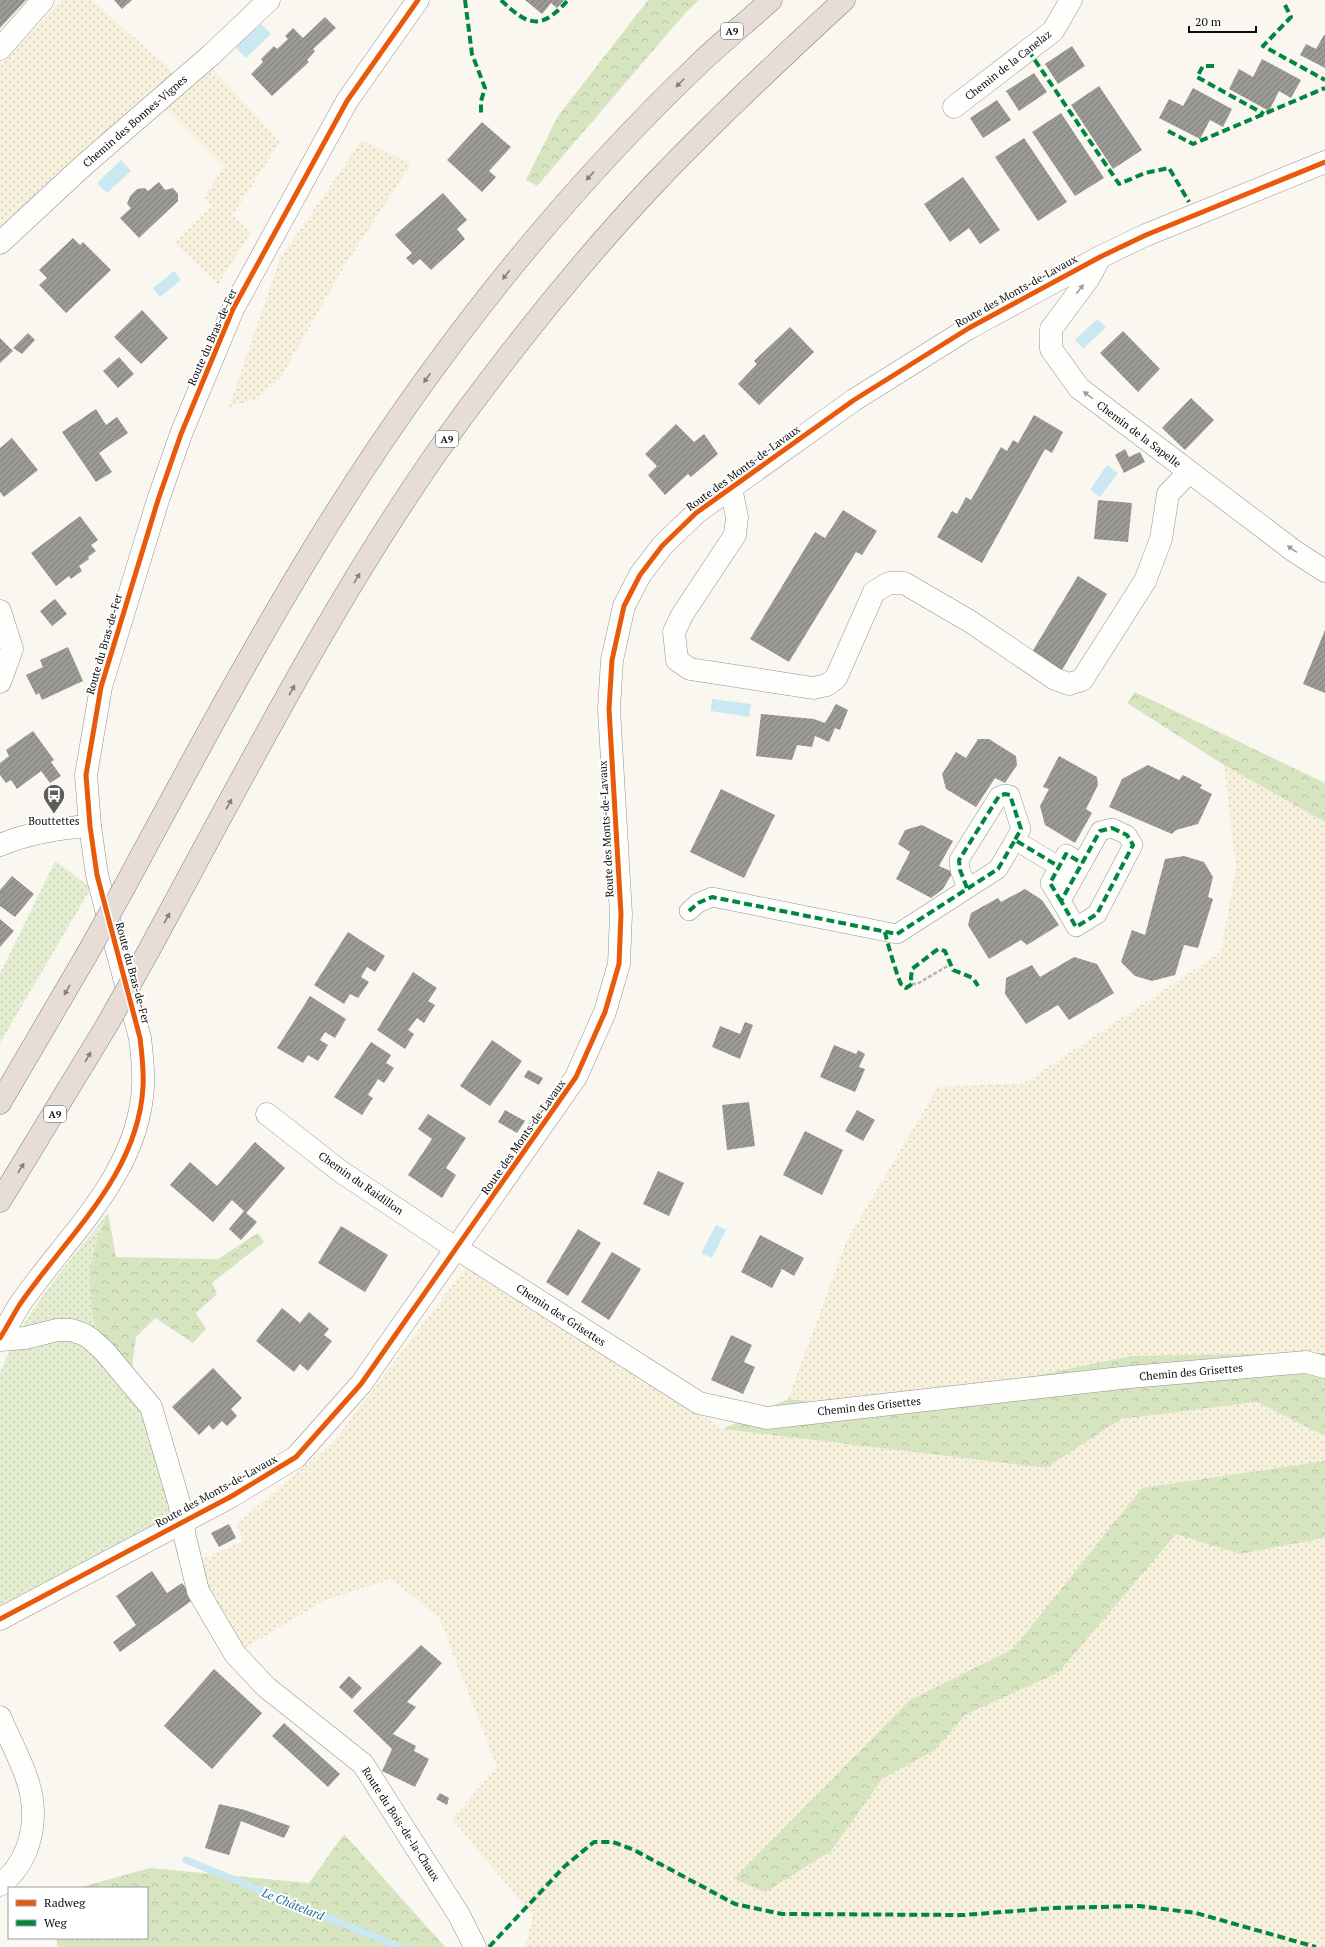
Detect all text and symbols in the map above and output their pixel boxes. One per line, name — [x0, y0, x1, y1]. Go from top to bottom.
scale bar — [1189, 8, 1256, 34]
text: 20 m — [1195, 14, 1222, 29]
road number: A9 — [721, 23, 743, 39]
street label: Chemin de la Canelaz — [962, 27, 1054, 103]
street label: Chemin des Bonnes-Vignes — [80, 72, 190, 170]
one-way arrow — [675, 78, 685, 88]
one-way arrow — [585, 171, 595, 181]
street label: Route des Monts-de-Lavaux — [953, 251, 1080, 330]
one-way arrow — [501, 270, 510, 281]
one-way arrow — [1076, 283, 1085, 294]
street label: Route du Bras-de-Fer — [184, 286, 240, 388]
one-way arrow — [423, 373, 431, 384]
one-way arrow — [1083, 391, 1093, 399]
street label: Chemin de la Sapelle — [1094, 398, 1184, 471]
street label: Route des Monts-de-Lavaux — [683, 422, 803, 514]
road number: A9 — [436, 431, 458, 447]
one-way arrow — [1287, 545, 1298, 554]
one-way arrow — [354, 572, 361, 584]
street label: Route du Bras-de-Fer — [83, 591, 125, 696]
one-way arrow — [289, 684, 295, 696]
street label: Route des Monts-de-Lavaux — [595, 760, 617, 898]
bus stop icon: Bouttettes — [41, 782, 67, 815]
one-way arrow — [226, 798, 232, 810]
place label: Bouttettes — [28, 814, 80, 828]
one-way arrow — [163, 912, 170, 924]
street label: Route du Bras-de-Fer — [113, 921, 153, 1026]
one-way arrow — [63, 984, 70, 996]
one-way arrow — [85, 1051, 92, 1063]
street label: Route des Monts-de-Lavaux — [478, 1077, 568, 1197]
road number: A9 — [44, 1106, 66, 1122]
street label: Chemin du Raidillon — [316, 1148, 407, 1218]
one-way arrow — [17, 1163, 25, 1173]
street label: Chemin des Grisettes — [514, 1281, 609, 1349]
street label: Chemin des Grisettes — [1139, 1360, 1244, 1384]
street label: Chemin des Grisettes — [817, 1394, 922, 1418]
street label: Route des Monts-de-Lavaux — [153, 1451, 280, 1530]
street label: Route du Bois-de-la-Chaux — [359, 1764, 443, 1884]
water label: Le Châtelard — [259, 1884, 327, 1923]
legend — [8, 1887, 148, 1939]
text: Radweg — [44, 1895, 86, 1910]
text: Weg — [44, 1915, 67, 1930]

